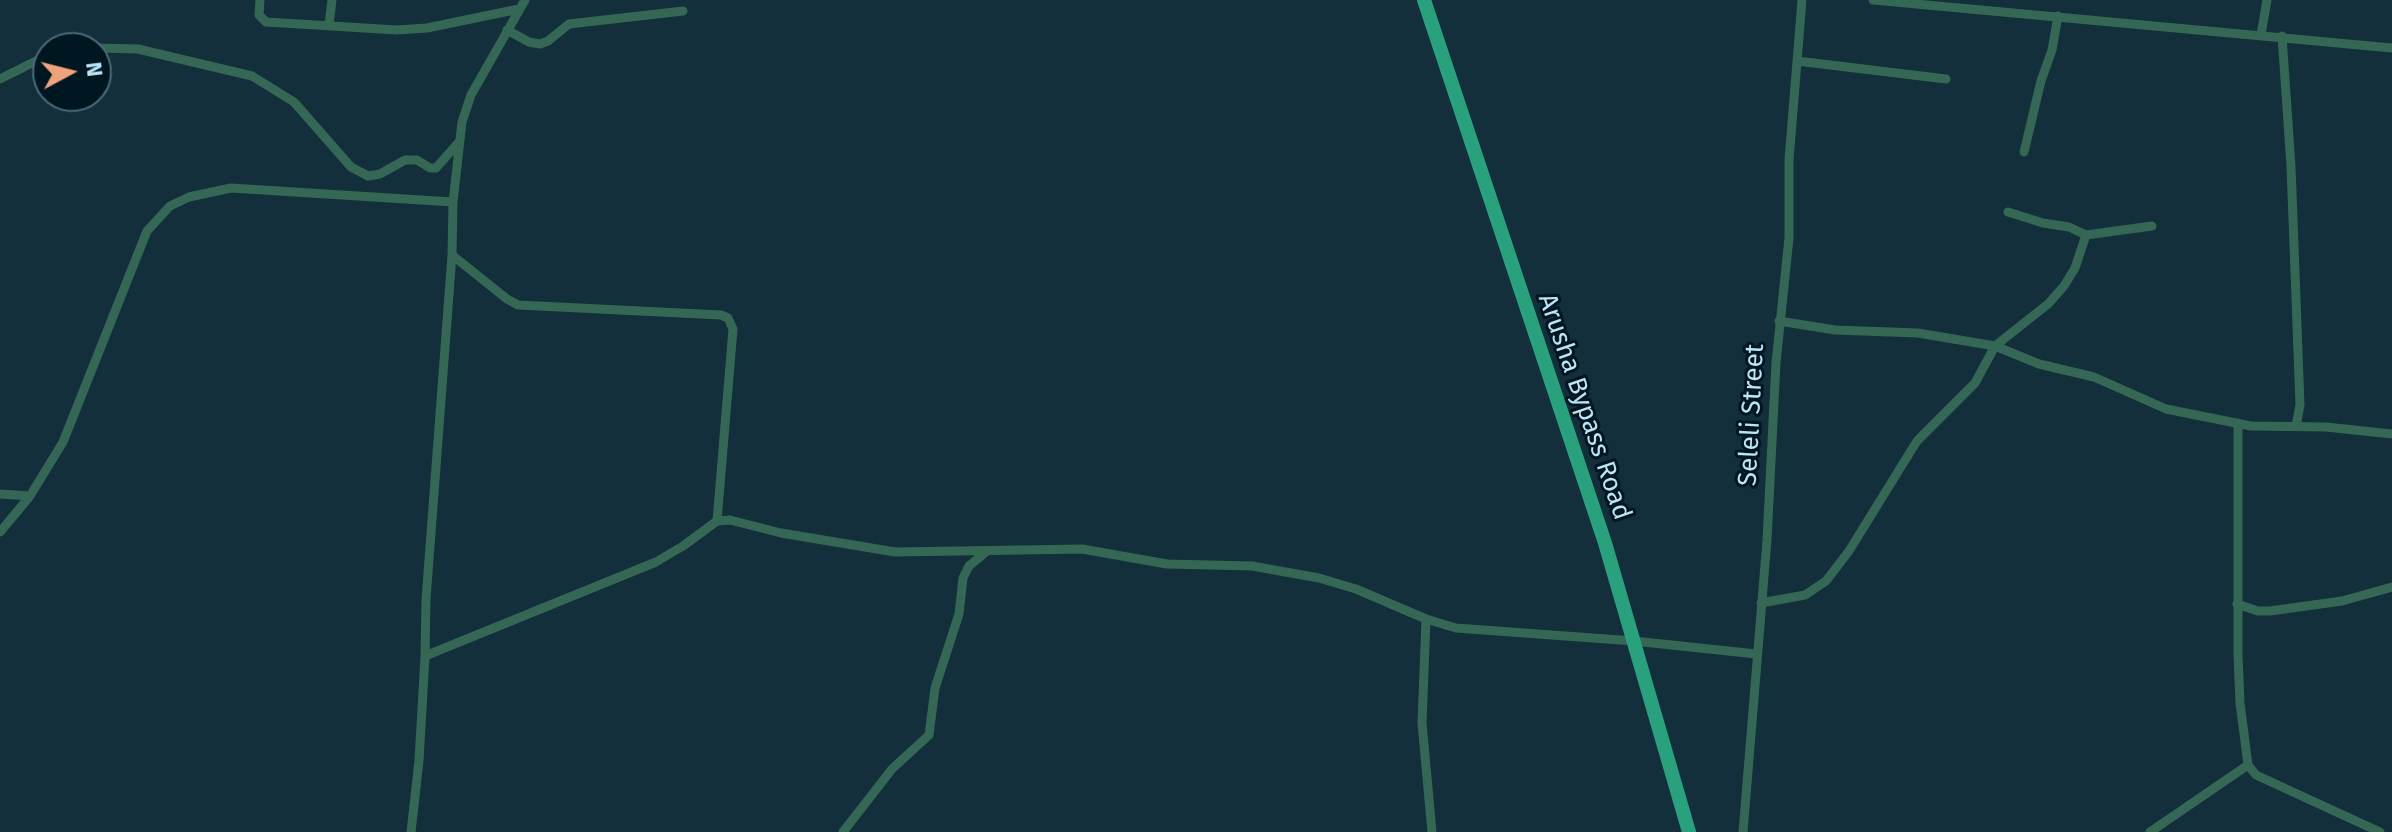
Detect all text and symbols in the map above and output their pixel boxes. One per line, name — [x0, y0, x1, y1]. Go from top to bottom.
north arrow — [32, 32, 112, 112]
text: N — [80, 60, 109, 78]
street label: Arusha Bypass Road — [1531, 290, 1637, 524]
street label: Seleli Street — [1733, 343, 1771, 487]

